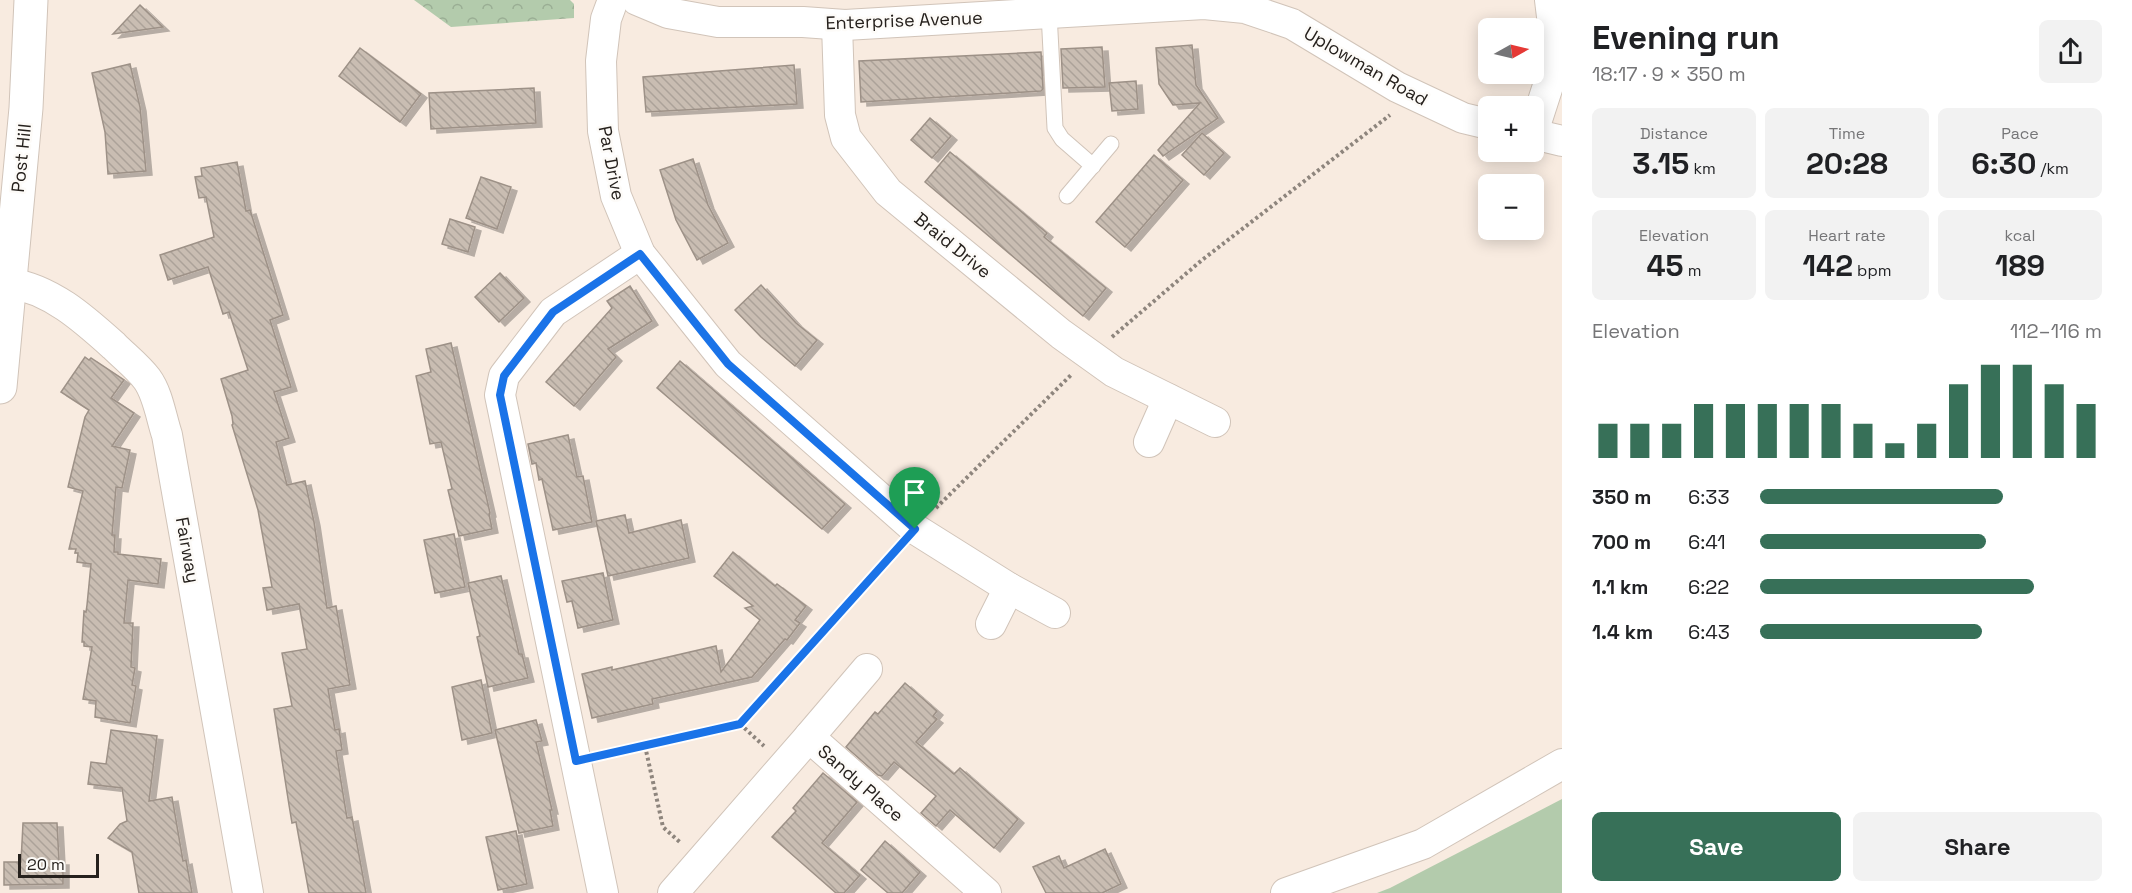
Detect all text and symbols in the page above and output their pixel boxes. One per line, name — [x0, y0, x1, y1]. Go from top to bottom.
street label: Enterprise Avenue — [825, 6, 983, 34]
text: Evening run — [1592, 17, 1780, 59]
north arrow — [1478, 18, 1544, 84]
map controls — [1478, 18, 1544, 240]
button: share — [2039, 20, 2102, 83]
street label: Uplowman Road — [1300, 21, 1432, 111]
text: 18:17 · 9 × 350 m — [1592, 61, 1746, 87]
button: + — [1478, 96, 1544, 162]
street label: Post Hill — [6, 123, 36, 193]
text: Distance — [1640, 123, 1708, 144]
text: Time — [1829, 123, 1865, 144]
text: Pace — [2001, 123, 2039, 144]
street label: Par Drive — [594, 124, 630, 202]
text: 3.15 — [1632, 144, 1689, 183]
text: 20:28 — [1806, 144, 1888, 183]
text: 6:30 — [1971, 144, 2036, 183]
text: km — [1689, 158, 1716, 179]
text: /km — [2036, 158, 2069, 179]
button: − — [1478, 174, 1544, 240]
street label: Braid Drive — [910, 207, 996, 283]
text: Elevation — [1639, 225, 1709, 246]
text: Heart rate — [1808, 225, 1886, 246]
text: kcal — [2005, 225, 2035, 246]
text: 45 — [1647, 246, 1684, 285]
text: 142 — [1803, 246, 1853, 285]
text: 189 — [1995, 246, 2045, 285]
text: m — [1684, 260, 1701, 281]
text: bpm — [1853, 260, 1891, 281]
text: Elevation — [1592, 318, 1680, 344]
text: 112–116 m — [2010, 318, 2102, 344]
pin — [889, 467, 940, 529]
icon: arrive — [898, 476, 931, 509]
text: 350 m — [1592, 484, 1651, 510]
text: 6:33 — [1688, 484, 1729, 510]
street label: Fairway — [171, 515, 205, 585]
text: 700 m — [1592, 529, 1651, 555]
text: 6:41 — [1688, 529, 1726, 555]
text: 1.1 km — [1592, 574, 1648, 600]
text: 6:22 — [1688, 574, 1729, 600]
text: 1.4 km — [1592, 619, 1653, 645]
text: 6:43 — [1688, 619, 1730, 645]
street label: Sandy Place — [813, 739, 909, 827]
button: Save — [1592, 812, 1841, 881]
button: Share — [1853, 812, 2102, 881]
scale bar — [18, 851, 99, 878]
text: 20 m — [27, 854, 65, 875]

